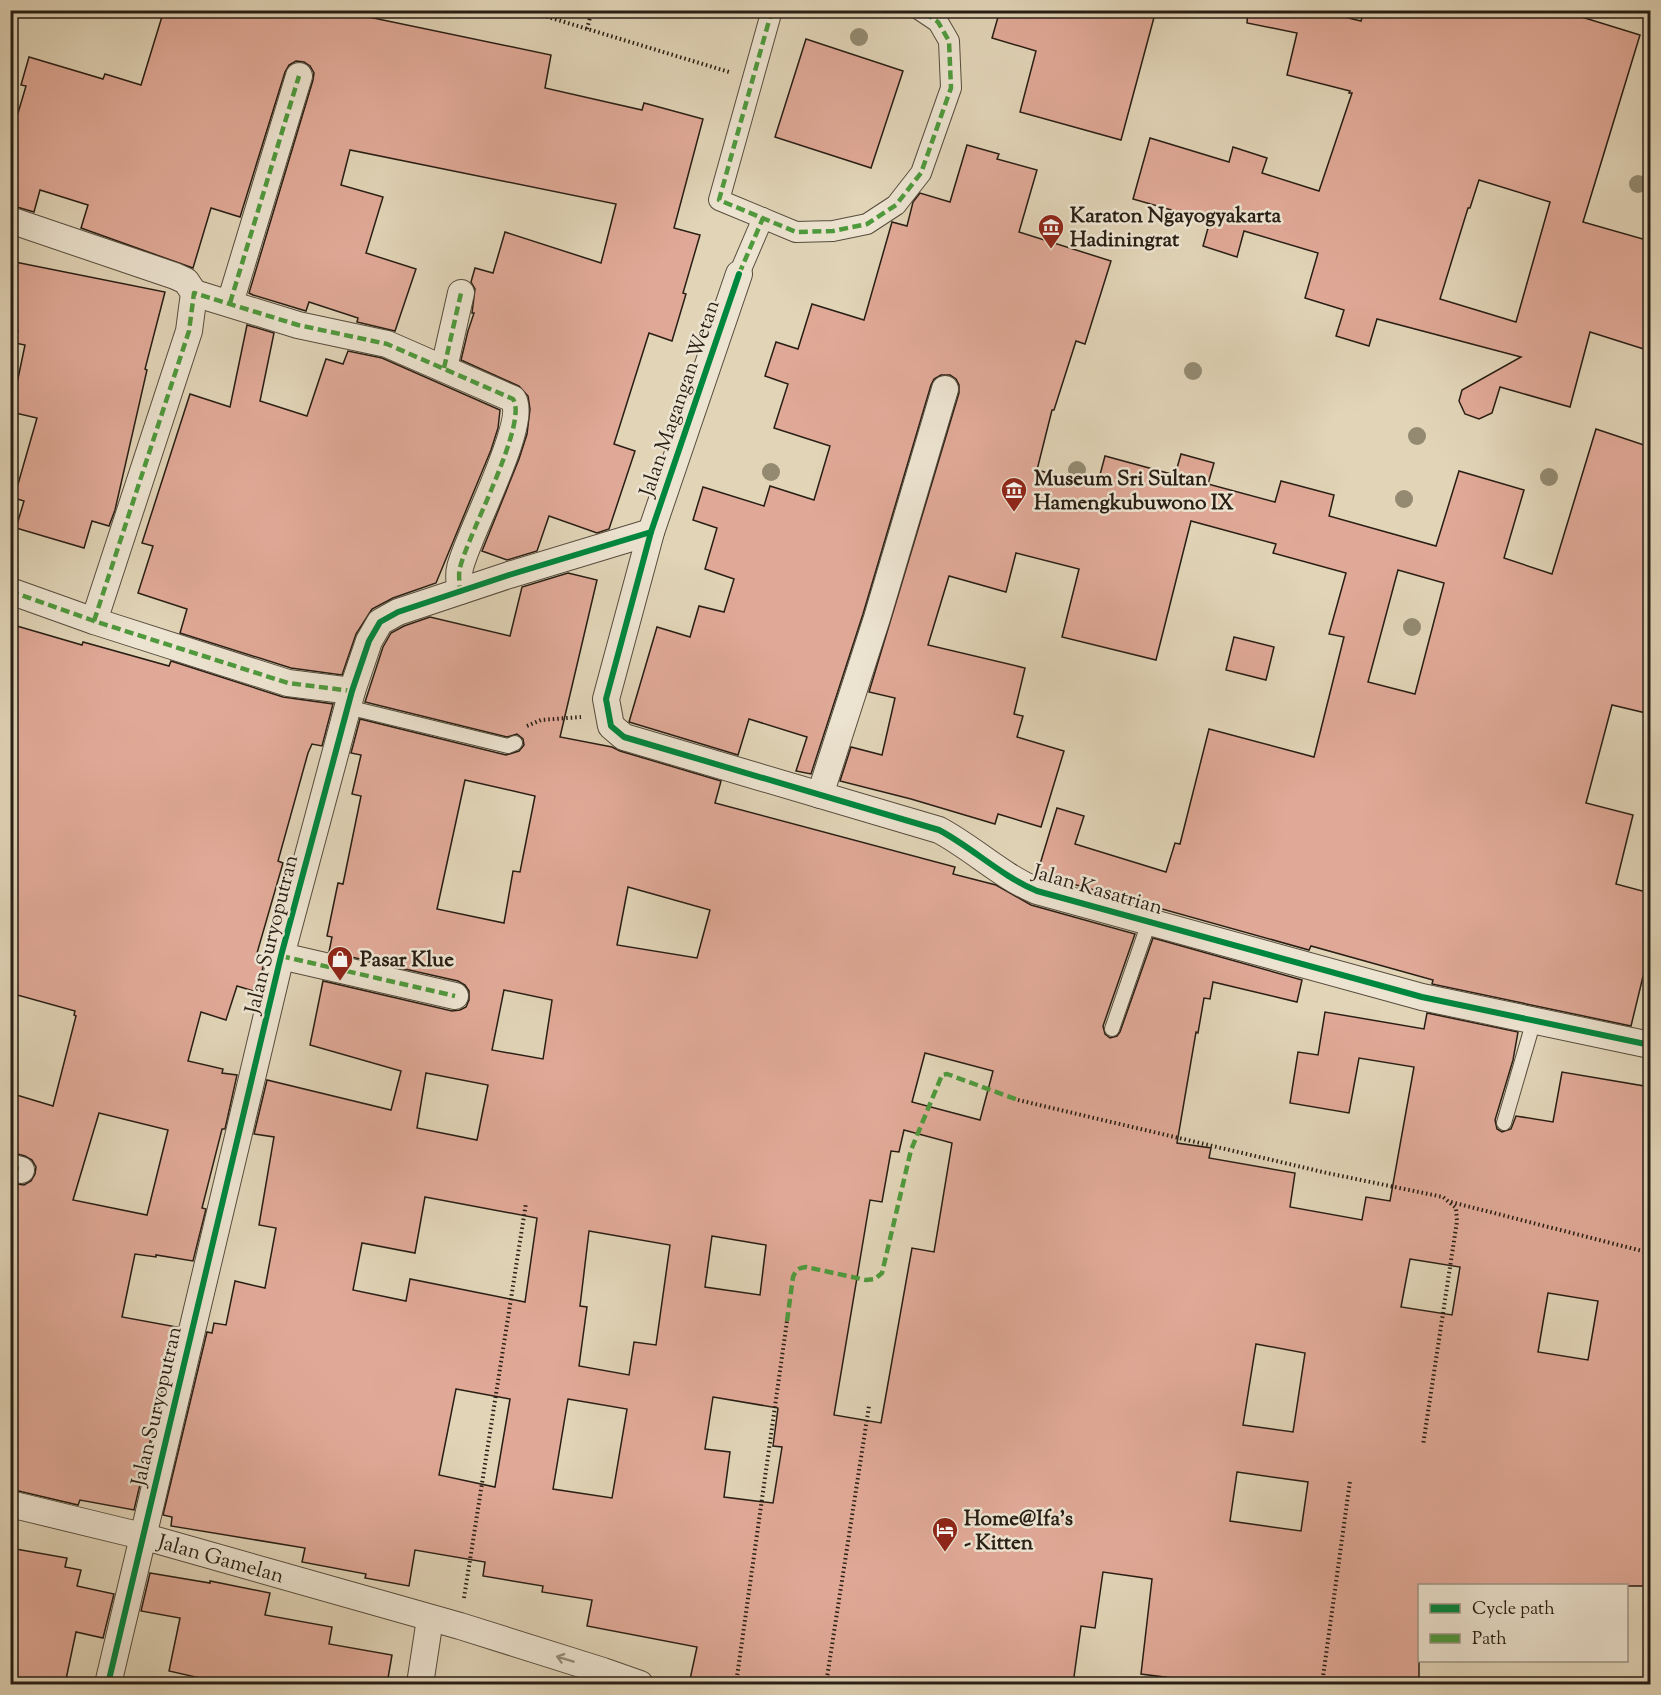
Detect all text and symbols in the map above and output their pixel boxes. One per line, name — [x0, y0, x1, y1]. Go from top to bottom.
place label: Karaton Ngayogyakarta Hadiningrat — [1070, 202, 1281, 256]
museum icon: Karaton Ngayogyakarta Hadiningrat — [1036, 212, 1066, 250]
street label: Jalan Magangan Wetan — [633, 296, 729, 502]
place label: Museum Sri Sultan Hamengkubuwono IX — [1034, 465, 1234, 519]
museum icon: Museum Sri Sultan Hamengkubuwono IX — [999, 475, 1029, 513]
street label: Jalan Suryoputran — [238, 852, 307, 1018]
street label: Jalan Kasatrian — [1028, 858, 1166, 924]
shop icon: Pasar Klue — [325, 944, 355, 982]
place label: Pasar Klue — [360, 946, 454, 976]
street label: Jalan Suryoputran — [125, 1324, 191, 1490]
place label: Home@Ifa’s - Kitten — [964, 1505, 1073, 1559]
hotel icon: Home@Ifa’s - Kitten — [930, 1515, 960, 1553]
street label: Jalan Gamelan — [153, 1528, 287, 1592]
legend — [1418, 1584, 1628, 1662]
text: Cycle path — [1472, 1597, 1555, 1623]
text: Path — [1472, 1627, 1507, 1653]
one-way arrow — [556, 1653, 575, 1664]

